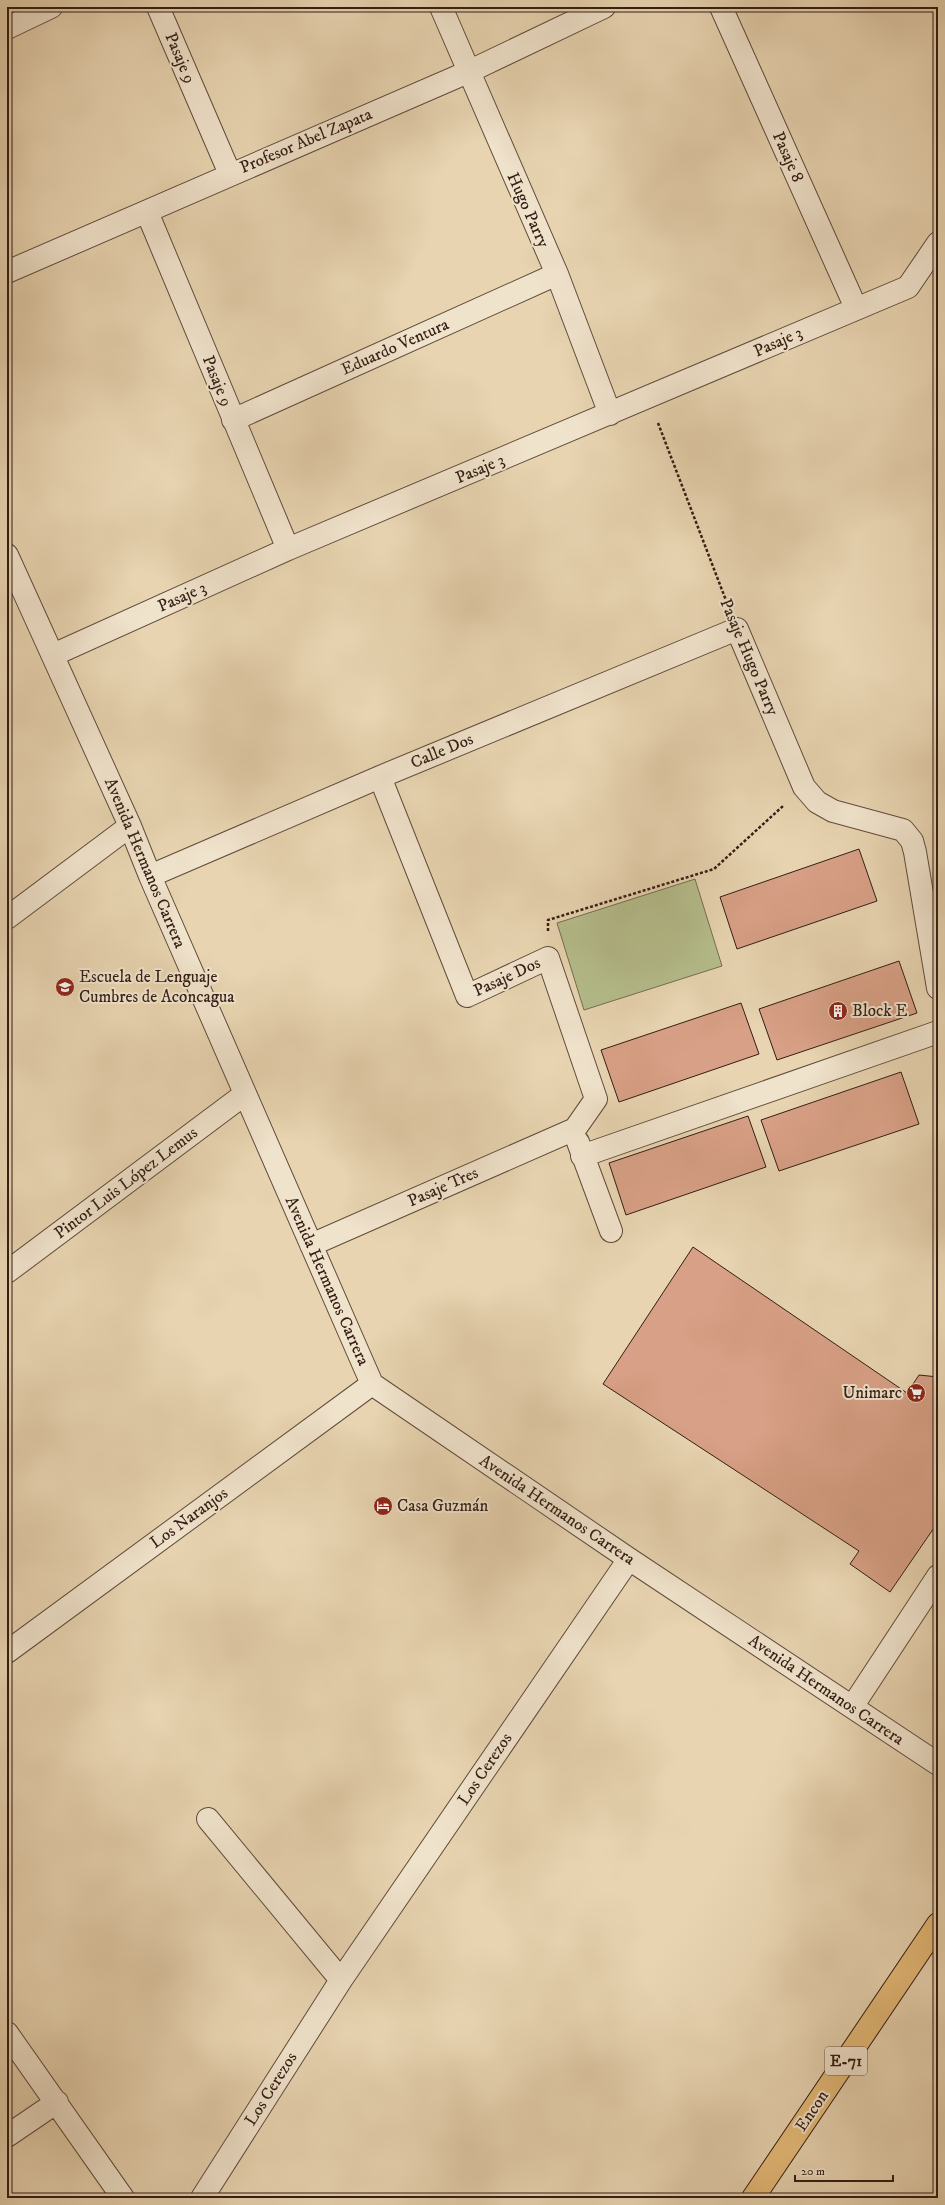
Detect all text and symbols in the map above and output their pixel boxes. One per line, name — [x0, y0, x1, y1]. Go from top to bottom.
street label: Pasaje 9 — [159, 29, 201, 87]
street label: Profesor Abel Zapata — [236, 103, 376, 179]
street label: Pasaje 8 — [767, 128, 809, 186]
street label: Hugo Parry — [502, 169, 555, 252]
street label: Eduardo Ventura — [338, 313, 453, 381]
street label: Pasaje 3 — [750, 322, 806, 362]
street label: Pasaje 9 — [197, 352, 237, 410]
street label: Pasaje 3 — [452, 449, 508, 489]
street label: Pasaje 3 — [154, 577, 210, 617]
street label: Pasaje Hugo Parry — [714, 595, 784, 720]
street label: Calle Dos — [407, 728, 477, 774]
street label: Avenida Hermanos Carrera — [99, 774, 191, 952]
street label: Pasaje Dos — [470, 952, 544, 1002]
place label: Escuela de Lenguaje Cumbres de Aconcagua — [79, 966, 235, 1008]
school or university icon: Escuela de Lenguaje Cumbres de Aconcagua — [54, 976, 76, 998]
building icon: Block E — [827, 1000, 849, 1022]
place label: Block E — [852, 1000, 907, 1022]
street label: Pintor Luis López Lemus — [50, 1122, 202, 1244]
street label: Pasaje Tres — [404, 1162, 482, 1212]
street label: Avenida Hermanos Carrera — [280, 1193, 375, 1370]
place label: Unimarc — [842, 1382, 902, 1404]
supermarket icon: Unimarc — [905, 1382, 927, 1404]
street label: Avenida Hermanos Carrera — [475, 1450, 640, 1571]
street label: Los Naranjos — [146, 1482, 233, 1554]
hotel icon: Casa Guzmán — [372, 1495, 394, 1517]
place label: Casa Guzmán — [397, 1495, 489, 1517]
street label: Avenida Hermanos Carrera — [744, 1630, 909, 1751]
street label: Los Cerezos — [453, 1728, 517, 1810]
road number: E-71 — [825, 2047, 867, 2075]
street label: Los Cerezos — [240, 2048, 302, 2130]
street label: Encon — [790, 2086, 834, 2136]
scale bar — [795, 2157, 893, 2183]
text: 20 m — [801, 2164, 825, 2179]

